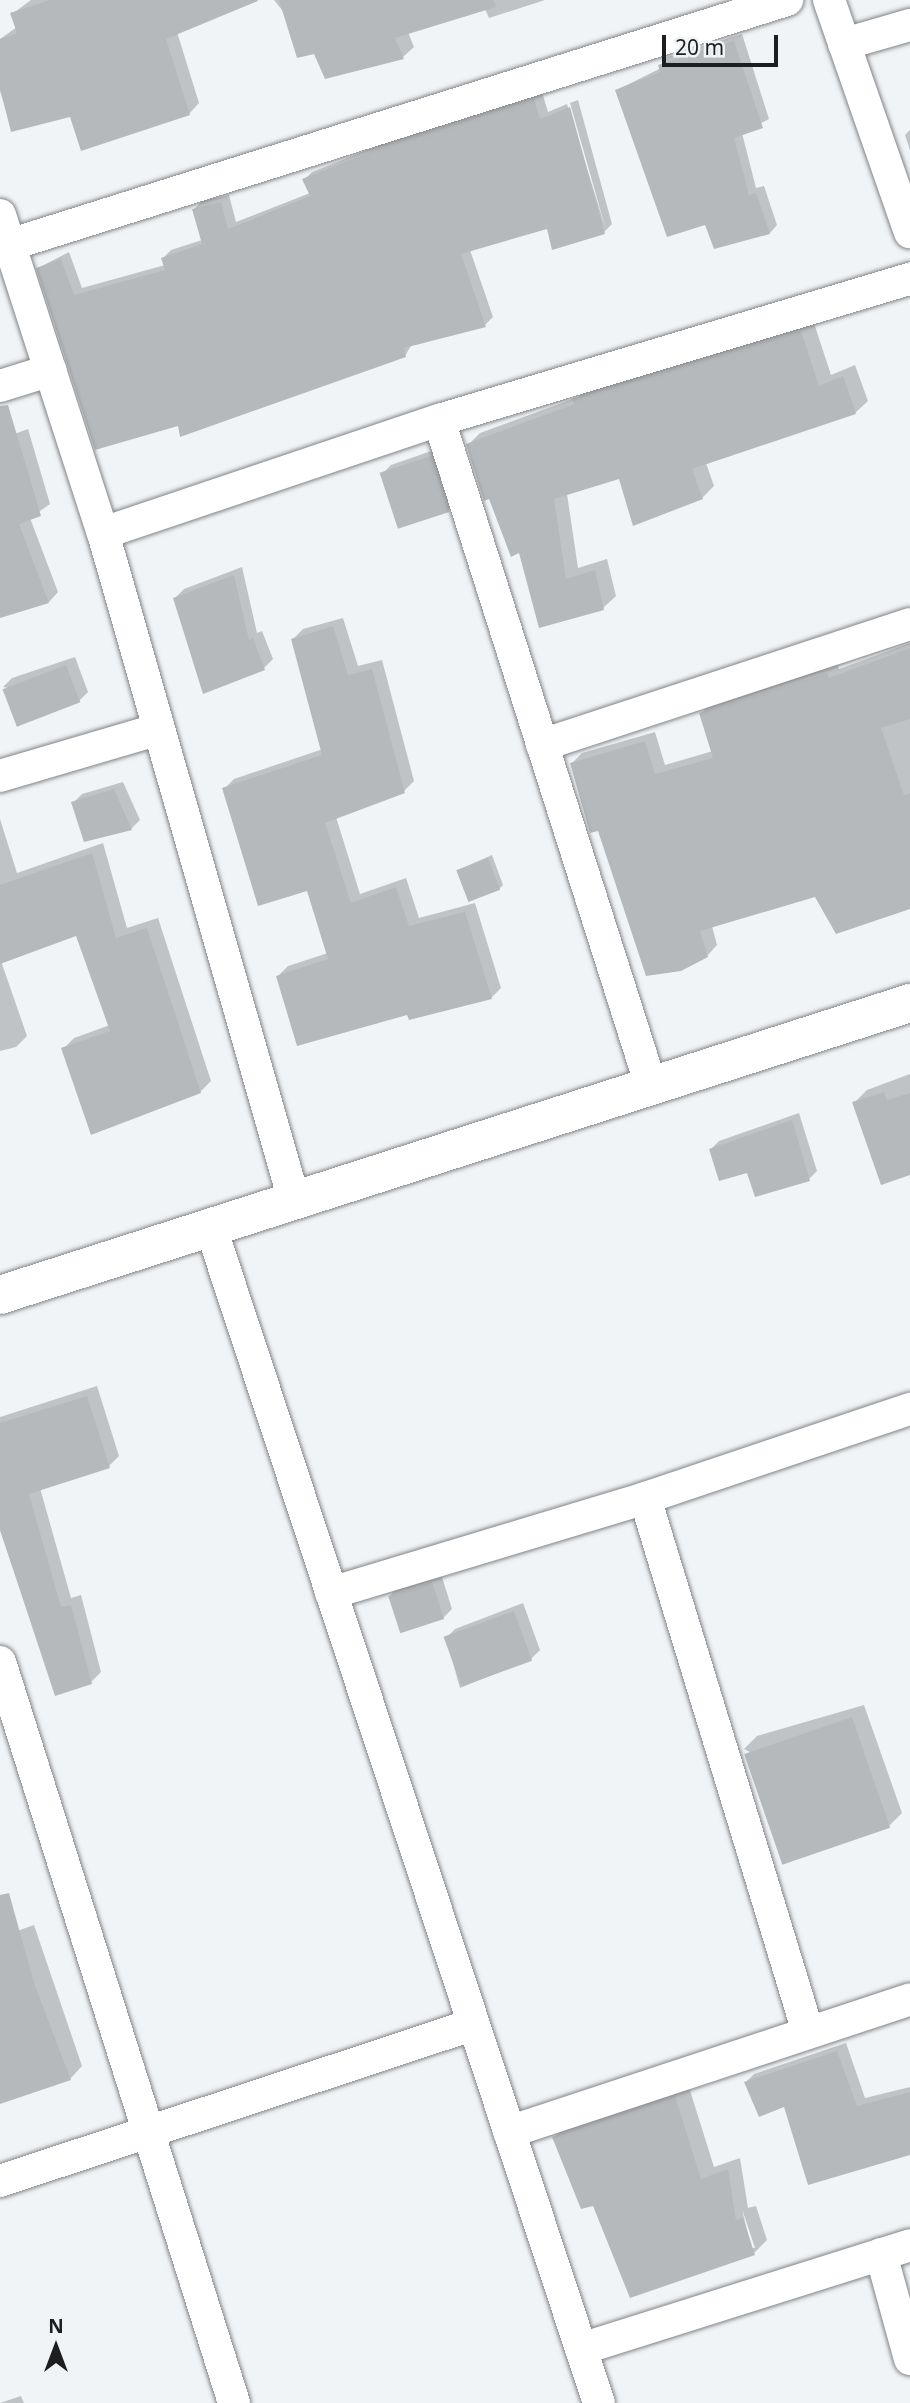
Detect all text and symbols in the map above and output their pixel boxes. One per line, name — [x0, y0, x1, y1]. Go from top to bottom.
scale bar — [665, 21, 780, 65]
text: 20 m — [675, 33, 724, 61]
north arrow — [21, 2312, 91, 2382]
text: N — [48, 2313, 64, 2339]

